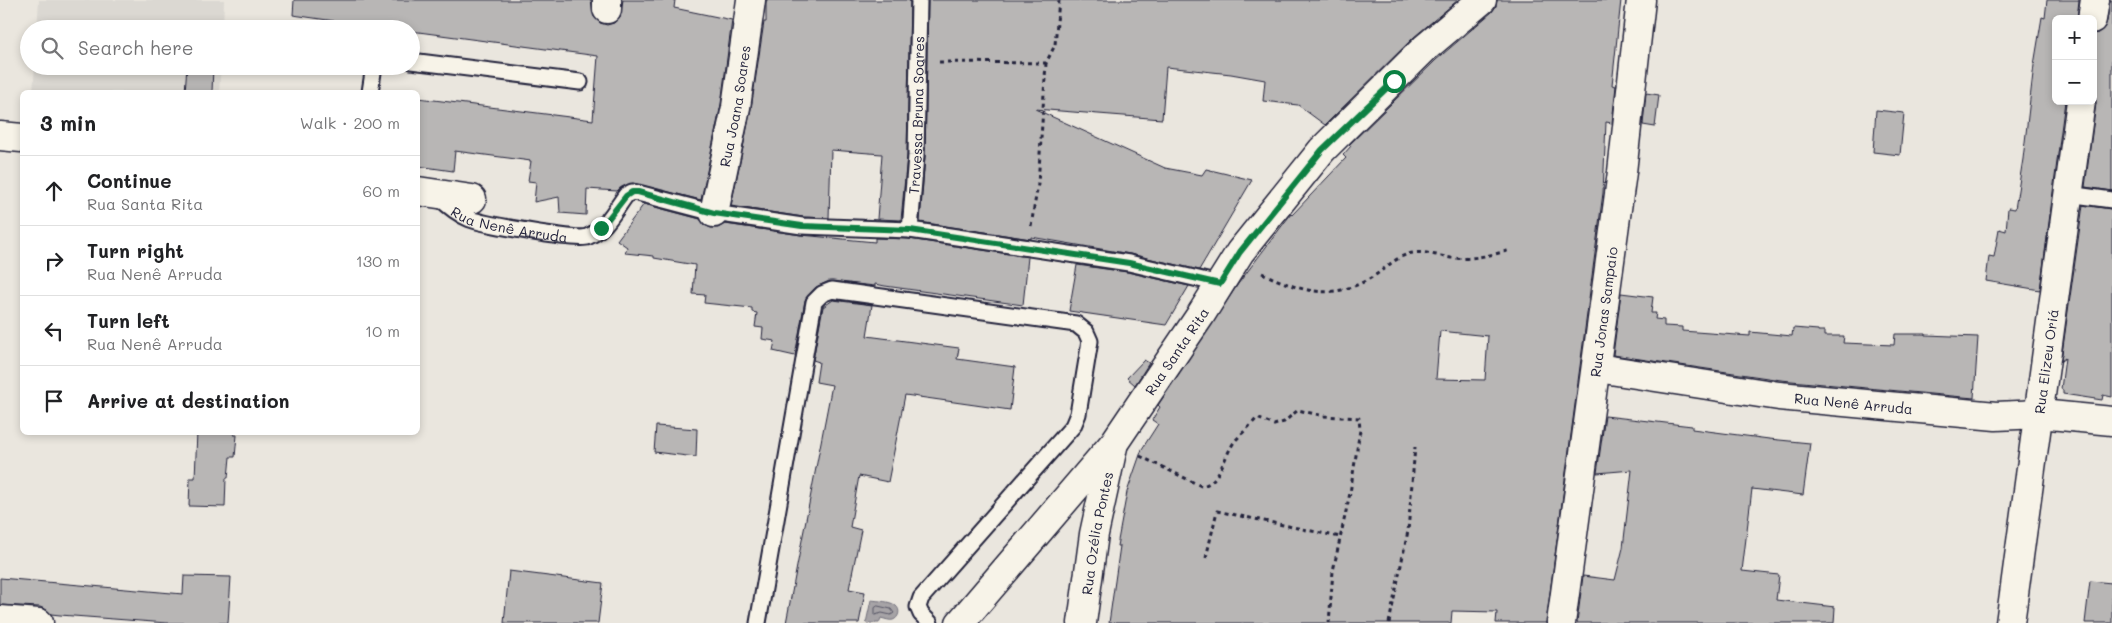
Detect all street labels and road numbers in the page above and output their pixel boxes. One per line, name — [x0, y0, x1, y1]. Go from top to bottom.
street label: Travessa Bruna Soares — [903, 36, 928, 195]
street label: Rua Joana Soares — [714, 44, 754, 168]
street label: Rua Nenê Arruda — [448, 201, 569, 246]
street label: Rua Jonas Sampaio — [1585, 245, 1621, 378]
street label: Rua Santa Rita — [1140, 304, 1213, 398]
street label: Rua Elizeu Oriá — [2029, 308, 2062, 415]
street label: Rua Nenê Arruda — [1793, 388, 1914, 418]
street label: Rua Ozélia Pontes — [1076, 470, 1117, 596]

